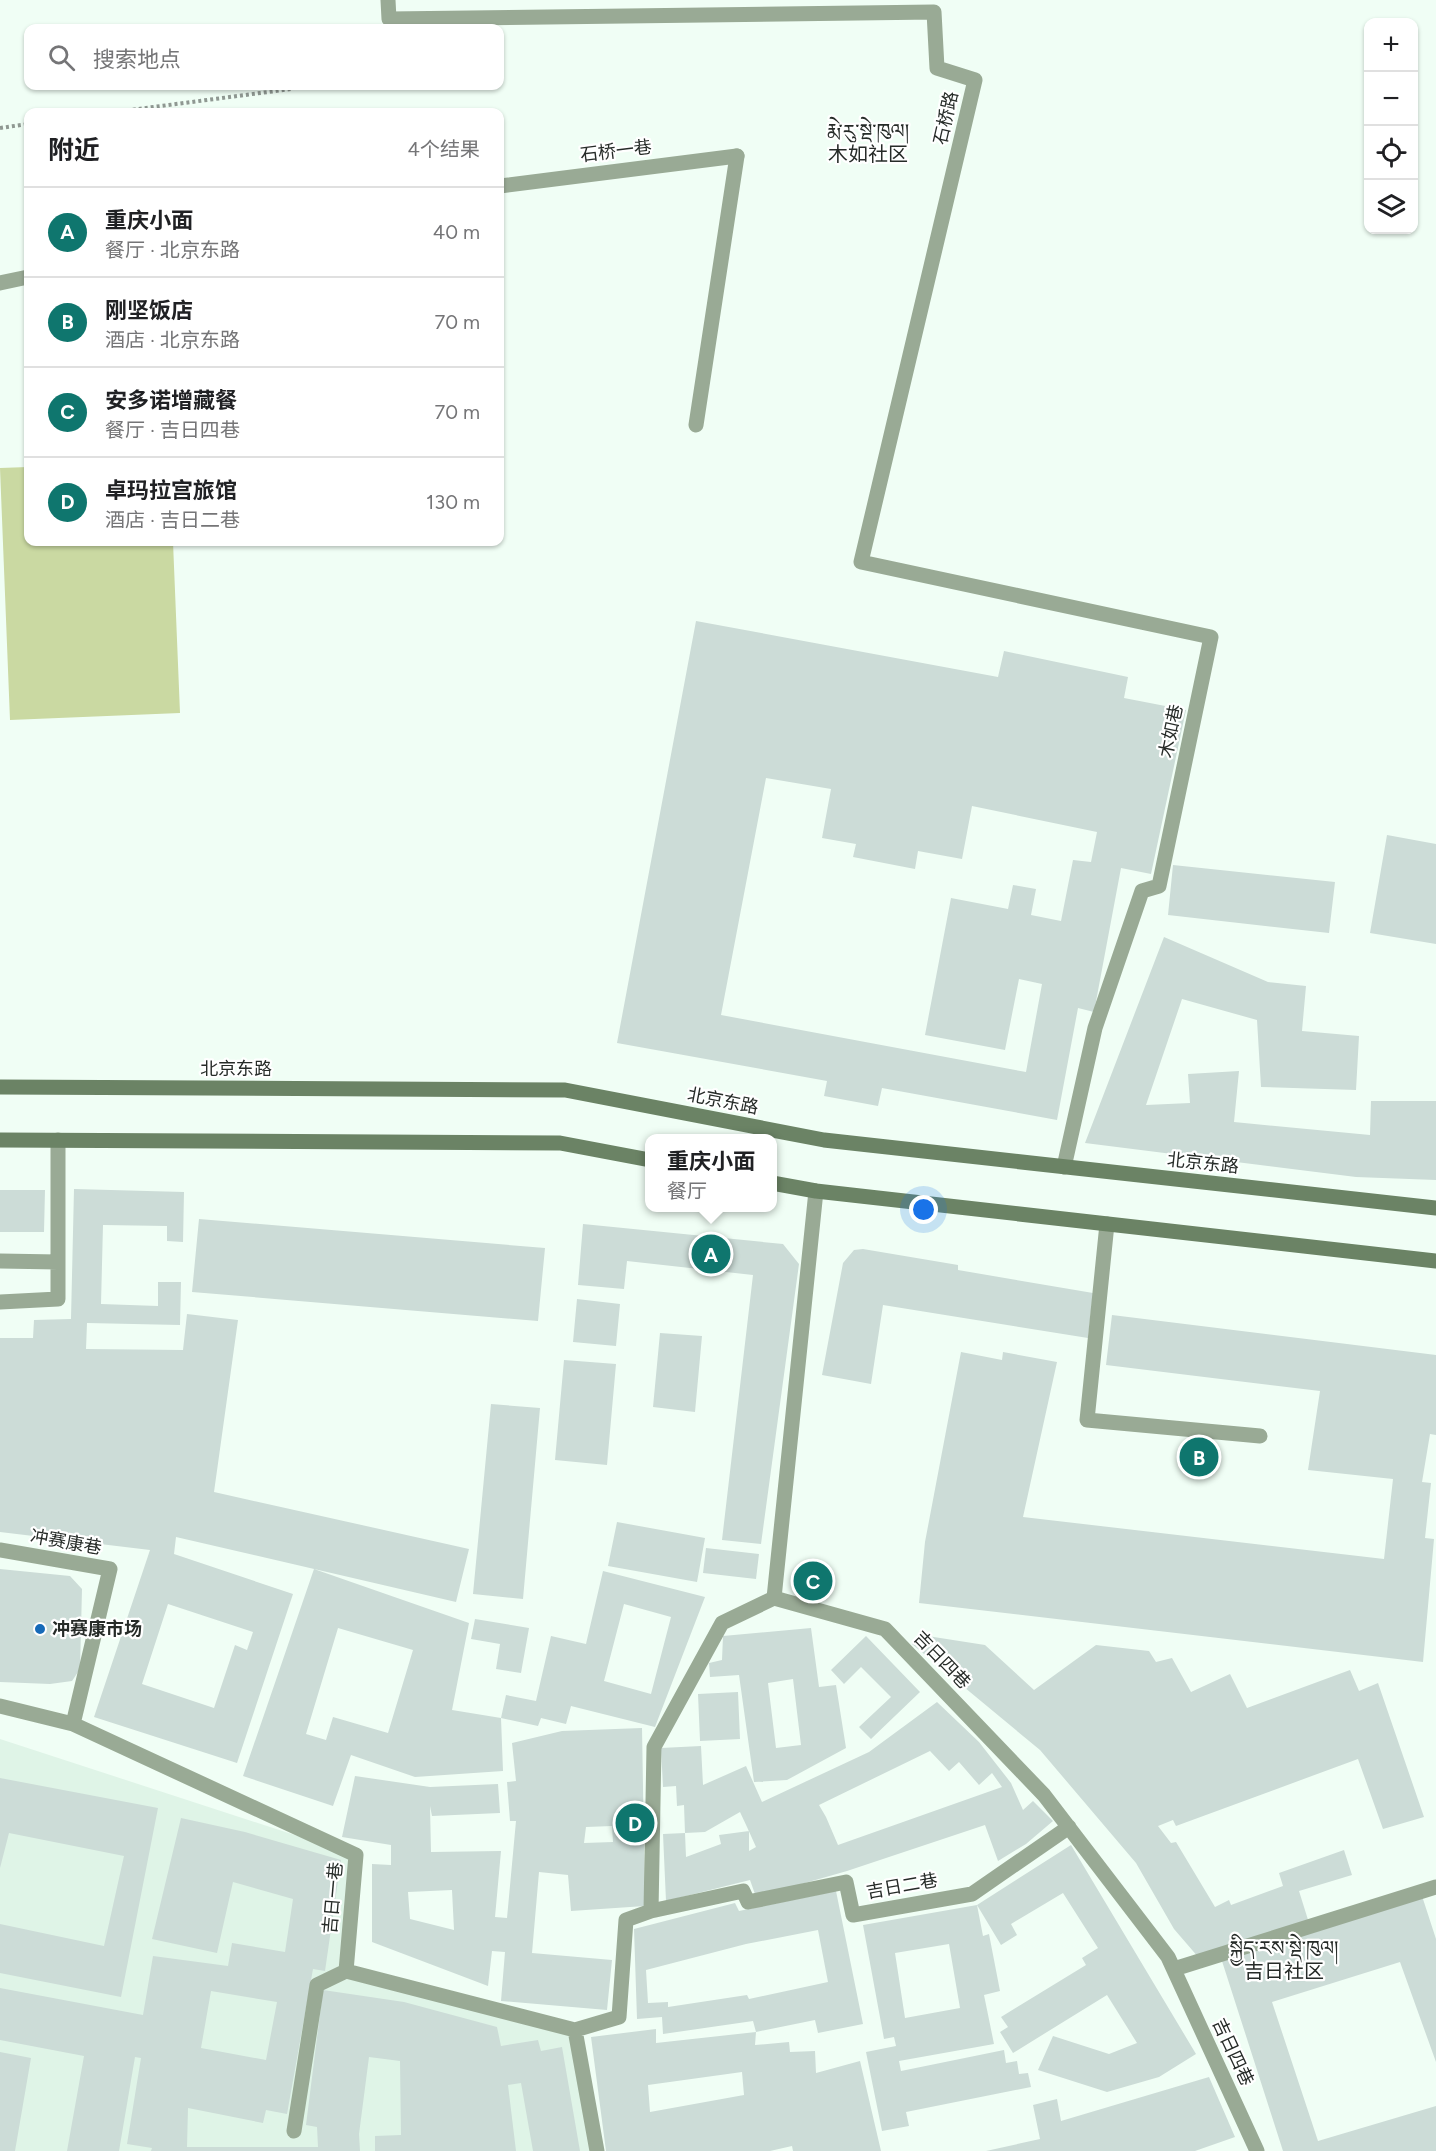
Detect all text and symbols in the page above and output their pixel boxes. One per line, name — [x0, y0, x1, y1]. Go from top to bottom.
map controls — [1364, 18, 1418, 234]
button: + — [1364, 18, 1418, 72]
search box — [24, 24, 504, 90]
icon: search — [45, 41, 78, 74]
text: 搜索地点 — [93, 46, 181, 73]
button: − — [1364, 72, 1418, 126]
street label: 石桥路 — [929, 89, 963, 147]
district label: རྨེ་རུ་སྡེ་ཁུལ། 木如社区 — [827, 116, 909, 166]
button: locate — [1364, 126, 1418, 180]
text: 附近 — [48, 134, 100, 166]
street label: 石桥一巷 — [579, 136, 653, 166]
text: 4个结果 — [408, 137, 480, 161]
button: layers — [1364, 180, 1418, 234]
text: 重庆小面 — [105, 207, 193, 234]
text: A — [60, 220, 75, 244]
text: 40 m — [433, 220, 480, 244]
text: 餐厅 · 北京东路 — [105, 238, 240, 262]
text: 刚坚饭店 — [105, 297, 193, 324]
text: B — [61, 310, 74, 334]
text: 70 m — [434, 310, 480, 334]
text: 酒店 · 北京东路 — [105, 328, 240, 352]
text: 安多诺增藏餐 — [105, 387, 237, 414]
text: C — [60, 400, 75, 424]
text: 70 m — [434, 400, 480, 424]
text: 餐厅 · 吉日四巷 — [105, 418, 240, 442]
text: 卓玛拉宫旅馆 — [105, 477, 237, 504]
text: D — [61, 490, 75, 514]
text: 130 m — [426, 490, 480, 514]
text: 酒店 · 吉日二巷 — [105, 508, 240, 532]
street label: 木如巷 — [1155, 702, 1187, 760]
street label: 北京东路 — [200, 1058, 272, 1080]
street label: 北京东路 — [686, 1083, 760, 1119]
popup — [645, 1134, 777, 1212]
text: 重庆小面 — [667, 1148, 755, 1175]
street label: 北京东路 — [1166, 1148, 1240, 1178]
text: 餐厅 — [667, 1179, 707, 1203]
your location — [909, 1195, 938, 1224]
pin: A — [692, 1232, 730, 1276]
pin: B — [1180, 1434, 1218, 1480]
street label: 冲赛康巷 — [29, 1525, 103, 1559]
pin: C — [794, 1558, 832, 1604]
place label: 冲赛康市场 — [52, 1618, 142, 1640]
marker: 冲赛康市场 — [33, 1622, 47, 1636]
street label: 吉日四巷 — [909, 1626, 975, 1694]
pin: D — [616, 1800, 654, 1846]
street label: 吉日一巷 — [319, 1861, 347, 1935]
street label: 吉日二巷 — [865, 1869, 939, 1903]
district label: སྐྱིད་རས་སྡེ་ཁུལ། 吉日社区 — [1229, 1933, 1339, 1983]
street label: 吉日四巷 — [1208, 2015, 1258, 2089]

